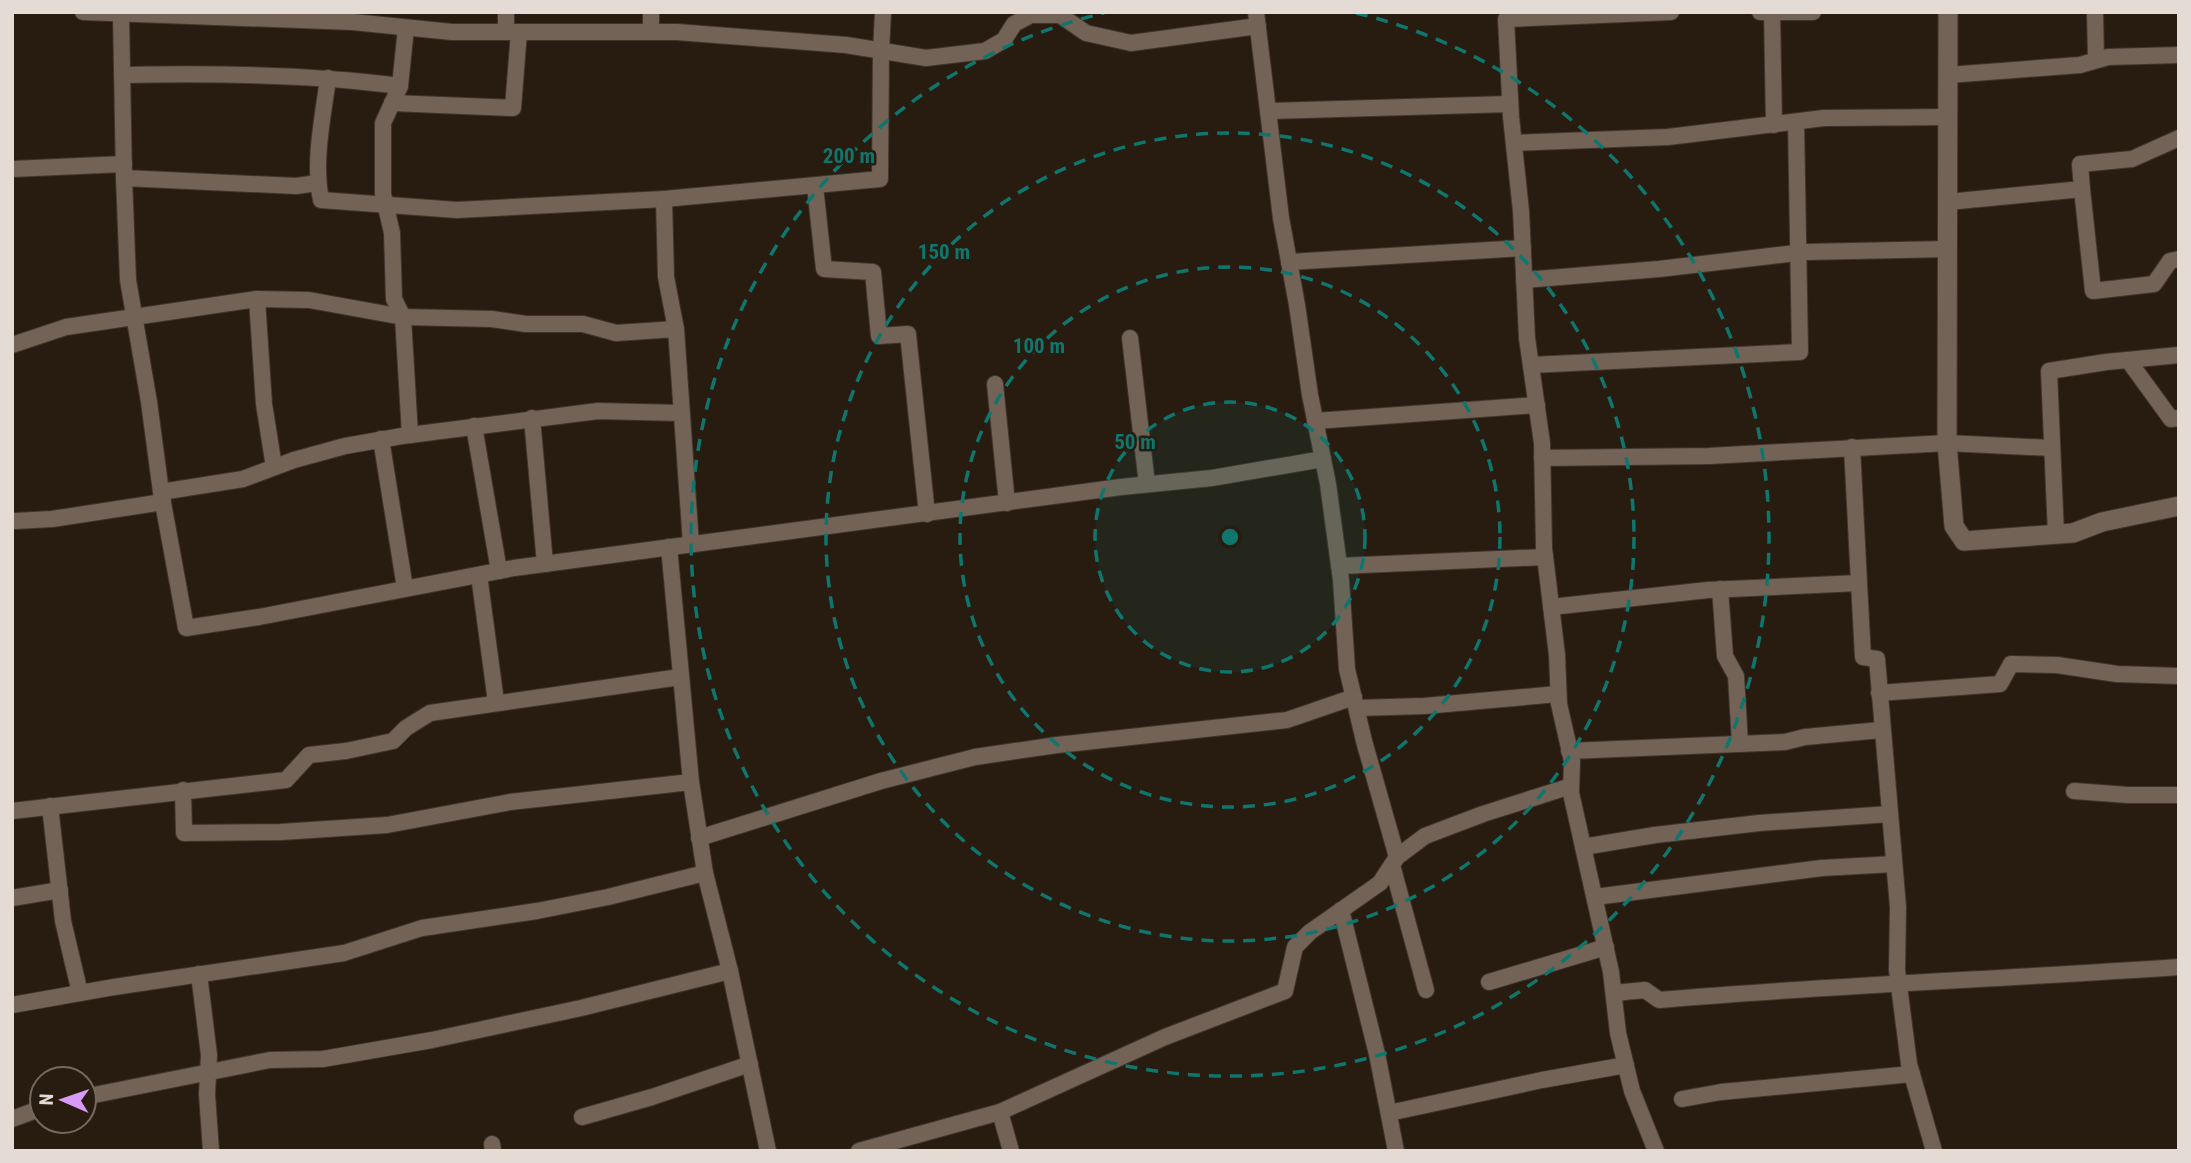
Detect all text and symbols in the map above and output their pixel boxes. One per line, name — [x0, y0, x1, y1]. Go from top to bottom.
text: 200 m — [823, 144, 875, 168]
text: 150 m — [918, 240, 970, 264]
text: 100 m — [1013, 334, 1065, 358]
text: 50 m — [1114, 430, 1156, 454]
centre of rings — [1218, 525, 1242, 549]
north arrow — [28, 1065, 98, 1135]
text: N — [35, 1093, 58, 1106]

